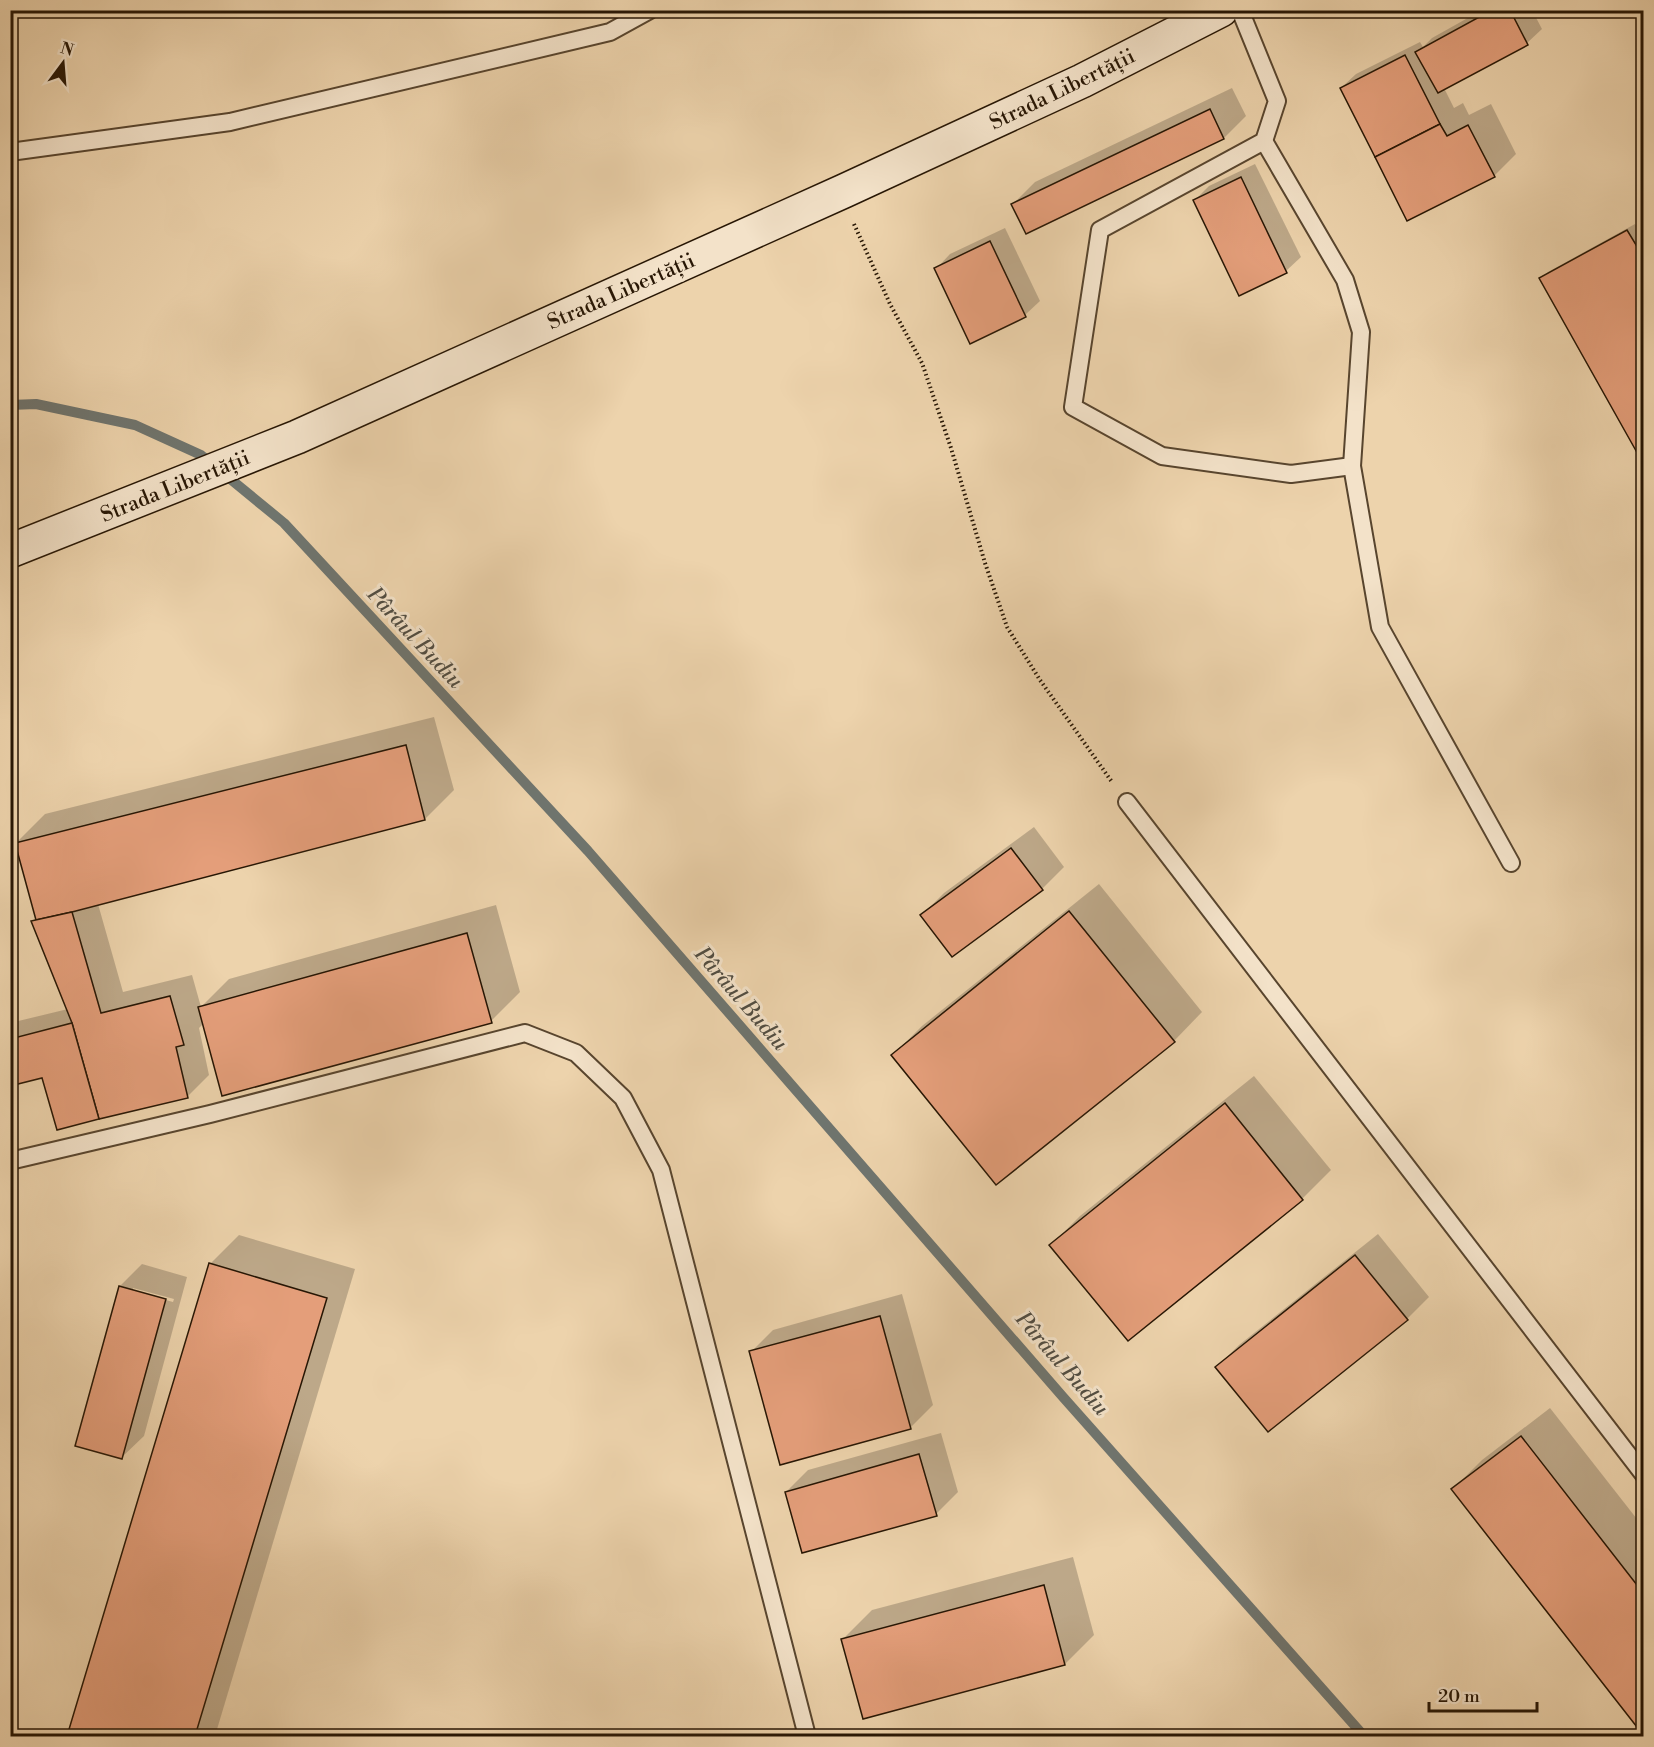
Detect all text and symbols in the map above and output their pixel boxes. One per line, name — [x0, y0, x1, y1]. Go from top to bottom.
north arrow — [33, 33, 93, 93]
text: N — [58, 38, 76, 61]
street label: Strada Libertății — [985, 43, 1140, 136]
street label: Strada Libertății — [544, 248, 699, 336]
street label: Strada Libertății — [97, 445, 254, 529]
water label: Pârâul Budiu — [360, 581, 469, 695]
water label: Pârâul Budiu — [688, 941, 794, 1057]
water label: Pârâul Budiu — [1009, 1306, 1115, 1422]
scale bar — [1429, 1675, 1537, 1713]
text: 20 m — [1438, 1685, 1480, 1708]

